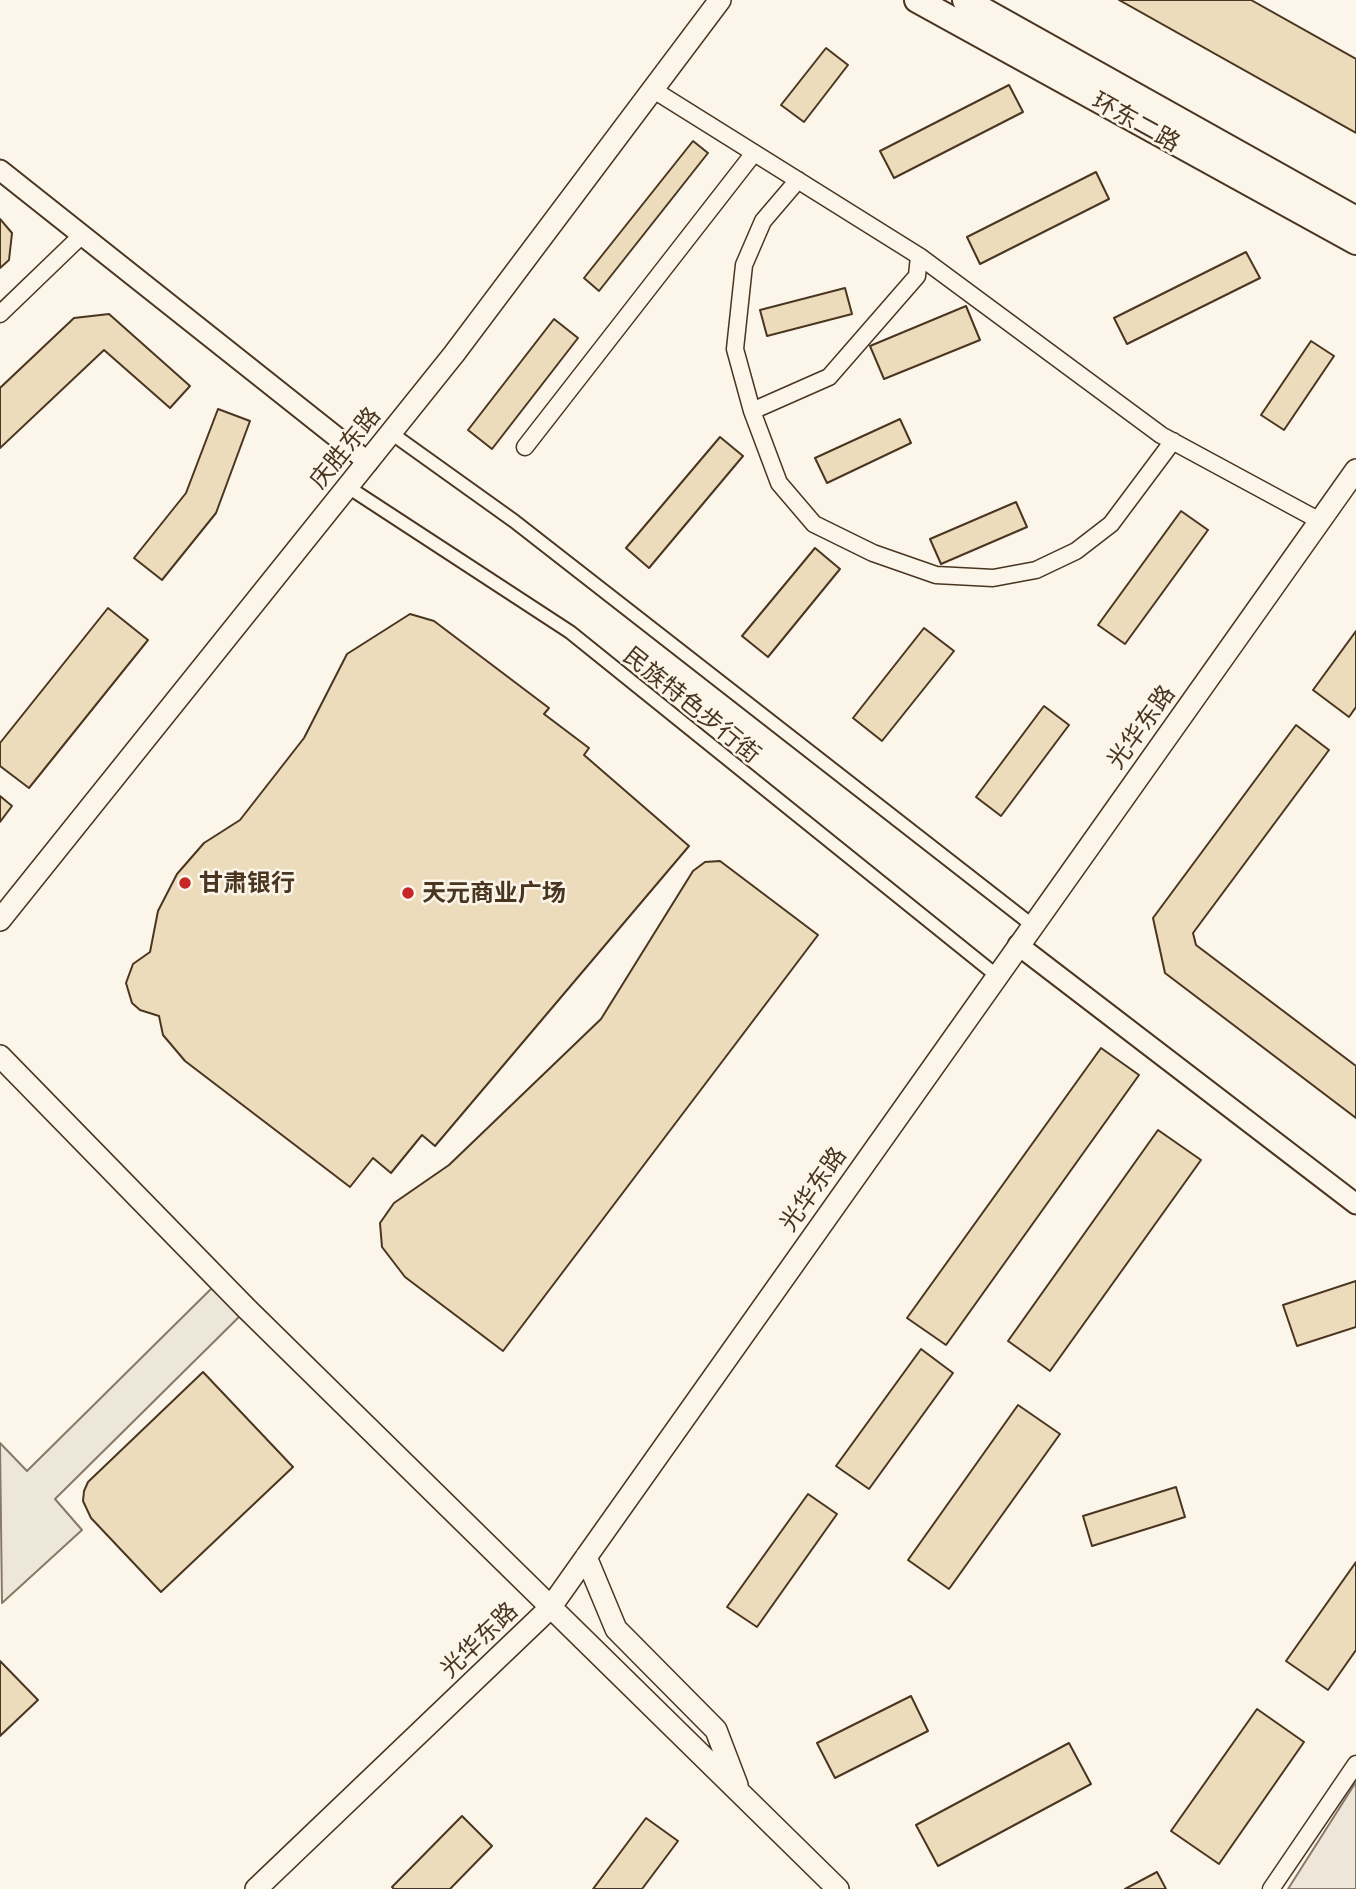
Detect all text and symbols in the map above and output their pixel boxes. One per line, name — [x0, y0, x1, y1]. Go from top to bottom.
street label: 环东二路 — [1087, 86, 1185, 158]
street label: 庆胜东路 — [304, 402, 386, 494]
street label: 民族特色步行街 — [618, 641, 766, 769]
street label: 光华东路 — [1101, 680, 1181, 774]
place label: 甘肃银行 — [199, 869, 295, 897]
marker: 甘肃银行 — [177, 875, 193, 891]
place label: 天元商业广场 — [422, 879, 566, 907]
marker: 天元商业广场 — [400, 885, 416, 901]
street label: 光华东路 — [774, 1141, 852, 1237]
street label: 光华东路 — [434, 1596, 524, 1684]

